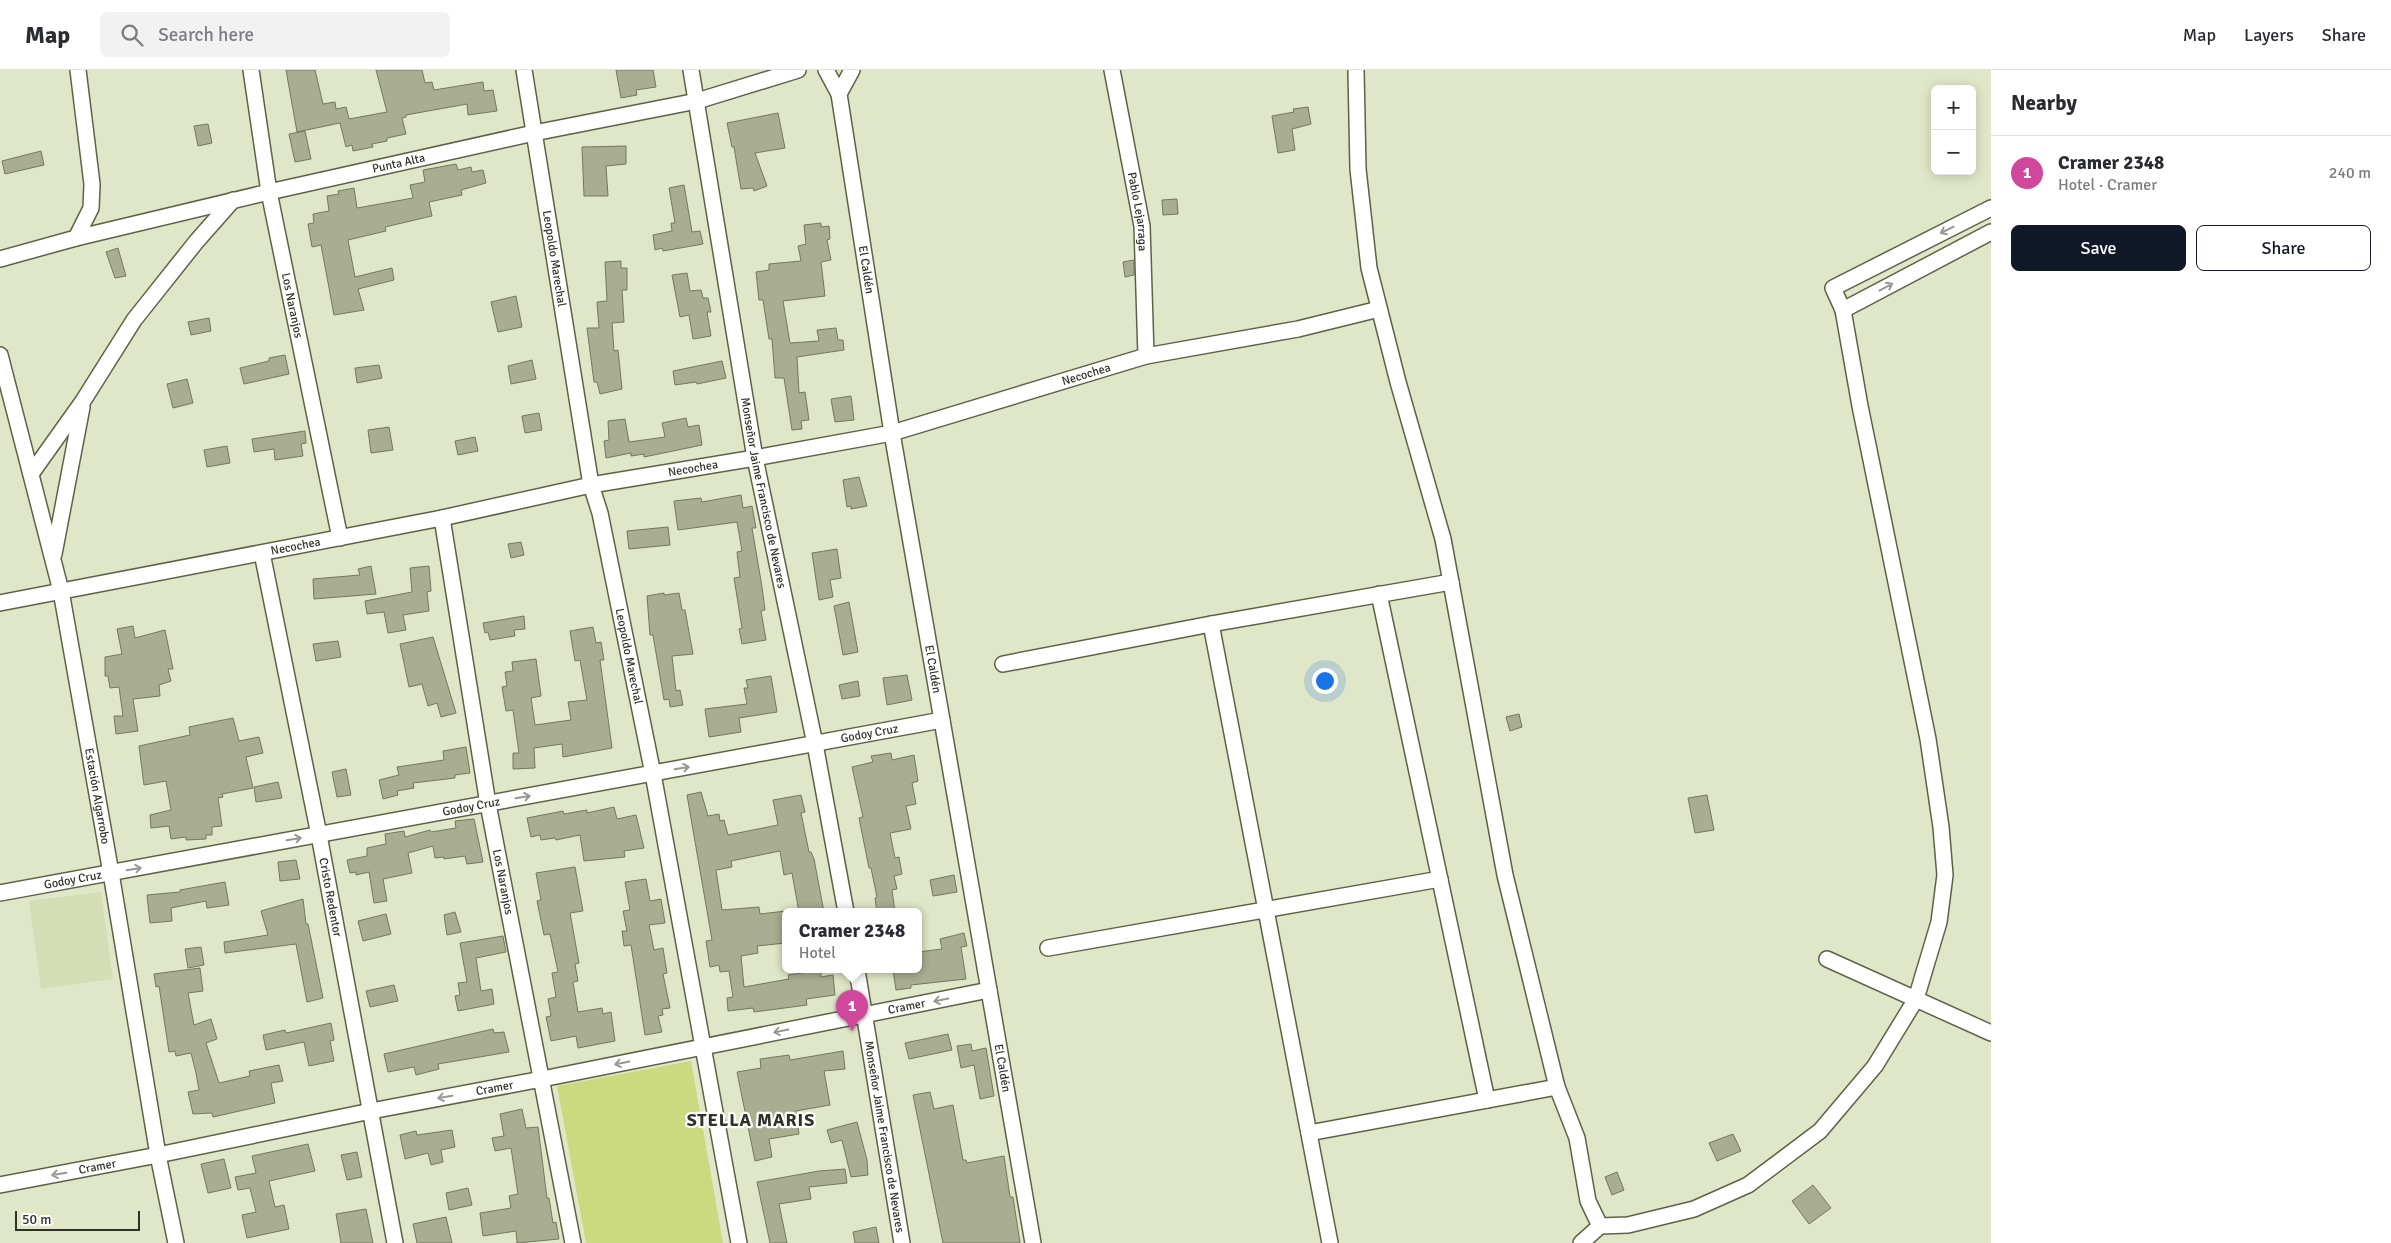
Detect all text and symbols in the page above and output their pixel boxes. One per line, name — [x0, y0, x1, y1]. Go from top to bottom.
search box — [100, 12, 450, 57]
text: Map — [25, 20, 70, 50]
icon: search — [118, 21, 146, 49]
text: Search here — [158, 23, 254, 47]
text: Map — [2183, 24, 2216, 46]
text: Layers — [2244, 24, 2294, 46]
text: Share — [2322, 24, 2366, 46]
map controls — [1931, 85, 1976, 175]
button: + — [1931, 85, 1976, 130]
text: Nearby — [2011, 90, 2077, 116]
button: − — [1931, 130, 1976, 175]
street label: Punta Alta — [371, 150, 426, 177]
text: Cramer 2348 — [2058, 151, 2164, 175]
text: 1 — [2023, 163, 2031, 183]
text: 240 m — [2329, 163, 2371, 183]
street label: Pablo Lejarraga — [1124, 171, 1150, 251]
text: Hotel · Cramer — [2058, 175, 2157, 195]
street label: Leopoldo Marechal — [539, 209, 569, 308]
one-way arrow — [1940, 225, 1955, 235]
button: Save — [2011, 225, 2186, 271]
button: Share — [2196, 225, 2371, 271]
street label: El Caldén — [855, 244, 877, 295]
street label: Los Naranjos — [278, 271, 306, 339]
one-way arrow — [1878, 282, 1893, 291]
street label: Necochea — [1060, 360, 1113, 389]
street label: Monseñor Jaime Francisco de Nevares — [737, 396, 789, 590]
street label: Necochea — [667, 457, 719, 480]
street label: Necochea — [270, 535, 322, 559]
street label: Leopoldo Marechal — [612, 607, 646, 706]
street label: El Caldén — [921, 644, 944, 694]
your location — [1312, 668, 1338, 694]
street label: Godoy Cruz — [840, 721, 900, 746]
street label: Estación Algarrobo — [81, 747, 113, 845]
one-way arrow — [674, 763, 690, 773]
one-way arrow — [514, 792, 530, 802]
street label: Godoy Cruz — [441, 794, 501, 820]
one-way arrow — [285, 834, 301, 844]
street label: Los Naranjos — [489, 848, 516, 916]
street label: Cristo Redentor — [315, 857, 345, 939]
one-way arrow — [126, 863, 142, 873]
street label: Godoy Cruz — [43, 867, 103, 893]
popup — [782, 908, 922, 973]
text: Cramer 2348 — [799, 919, 905, 943]
text: Hotel — [799, 943, 836, 963]
pin: 1 — [836, 990, 868, 1031]
one-way arrow — [933, 995, 949, 1005]
street label: Cramer — [887, 996, 927, 1018]
one-way arrow — [774, 1027, 790, 1036]
street label: Monseñor Jaime Francisco de Nevares — [861, 1040, 907, 1234]
street label: El Caldén — [990, 1043, 1014, 1093]
one-way arrow — [615, 1059, 631, 1068]
street label: Cramer — [475, 1077, 515, 1099]
one-way arrow — [438, 1092, 454, 1102]
district label: STELLA MARIS — [687, 1109, 815, 1131]
street label: Cramer — [77, 1156, 118, 1178]
one-way arrow — [51, 1169, 67, 1179]
scale bar — [15, 1208, 140, 1231]
text: 50 m — [22, 1211, 51, 1228]

